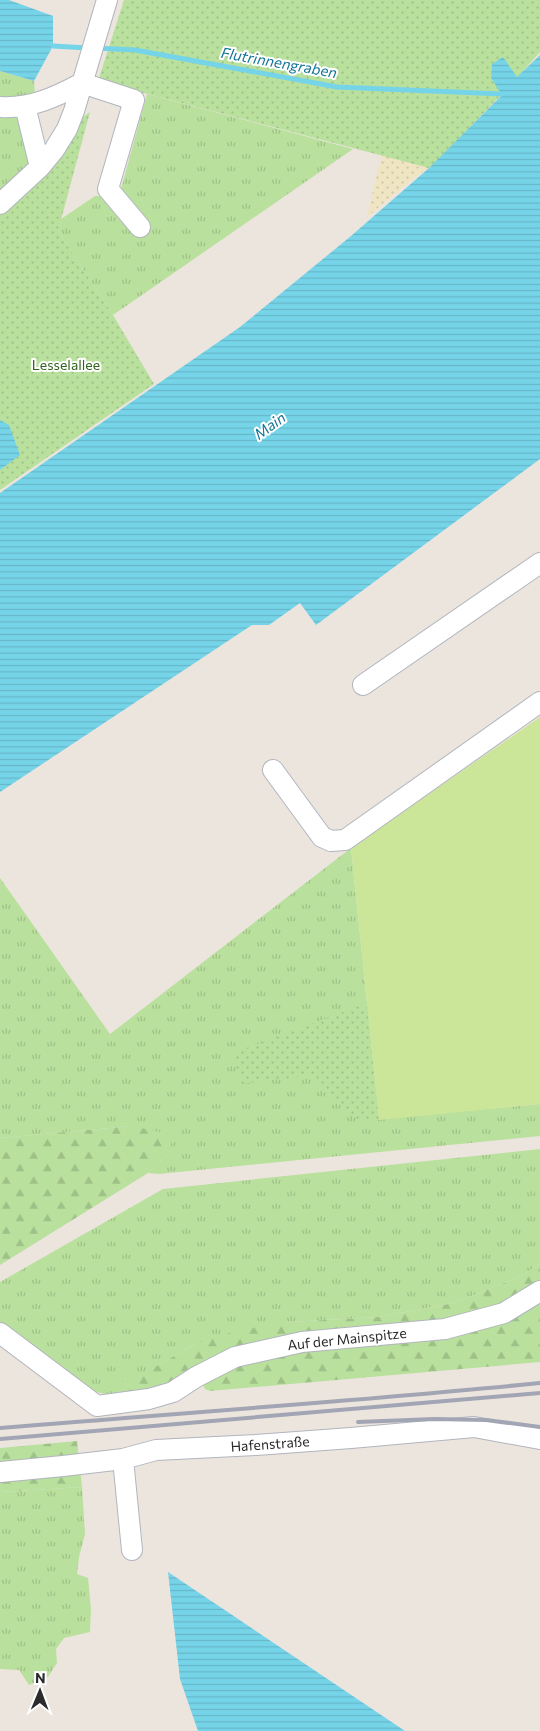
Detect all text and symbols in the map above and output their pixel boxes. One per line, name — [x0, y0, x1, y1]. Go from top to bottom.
water label: Flutrinnengraben — [220, 43, 339, 81]
park label: Lesselallee — [32, 356, 100, 373]
water label: Main — [250, 408, 289, 443]
street label: Auf der Mainspitze — [286, 1324, 407, 1353]
street label: Hafenstraße — [230, 1432, 310, 1455]
north arrow — [15, 1666, 65, 1716]
text: N — [35, 1669, 46, 1686]

